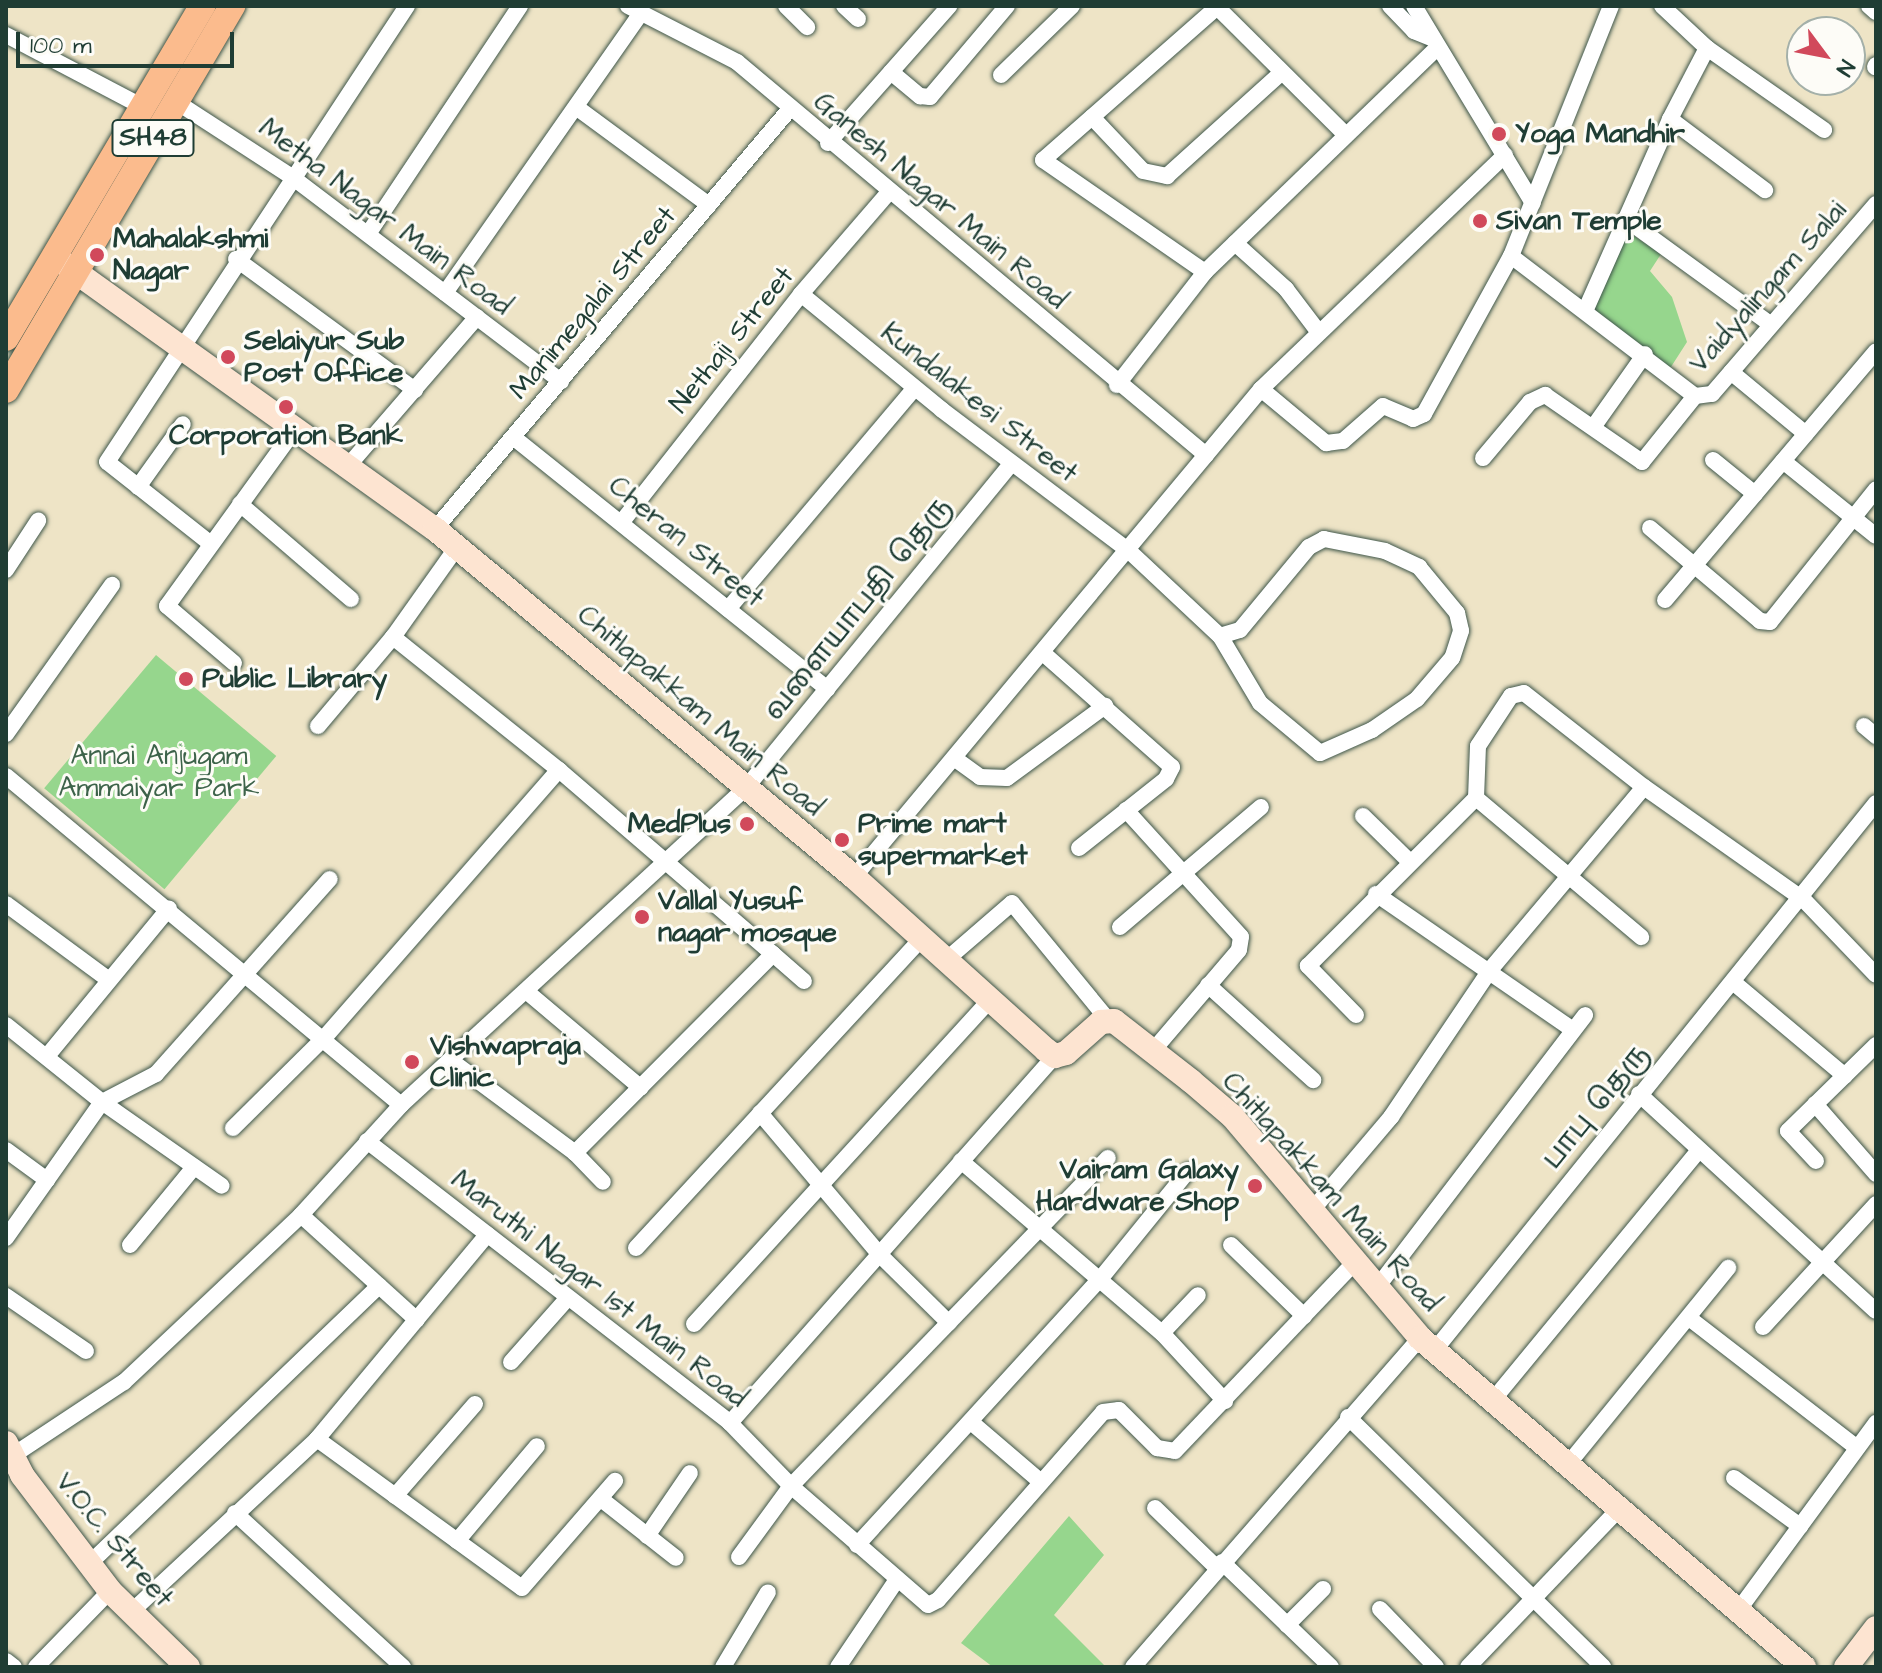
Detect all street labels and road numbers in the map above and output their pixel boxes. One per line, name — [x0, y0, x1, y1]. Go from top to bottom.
street label: Ganesh Nagar Main Road — [807, 85, 1073, 317]
street label: Metha Nagar Main Road — [252, 111, 518, 323]
road number: SH48 — [111, 116, 195, 160]
street label: Vaidyalingam Salai — [1682, 194, 1854, 380]
street label: Manimegalai Street — [502, 200, 684, 406]
street label: Nethaji Street — [663, 260, 801, 420]
street label: Kundalakesi Street — [874, 316, 1084, 490]
street label: Cheran Street — [602, 469, 770, 615]
street label: வளையாபதி தெரு — [758, 491, 958, 727]
street label: Chitlapakkam Main Road — [570, 598, 830, 824]
street label: பாபு தெரு — [1536, 1038, 1656, 1176]
street label: Chitlapakkam Main Road — [1215, 1065, 1447, 1319]
street label: Maruthi Nagar 1st Main Road — [444, 1163, 754, 1415]
street label: V.O.C. Street — [48, 1466, 180, 1614]

